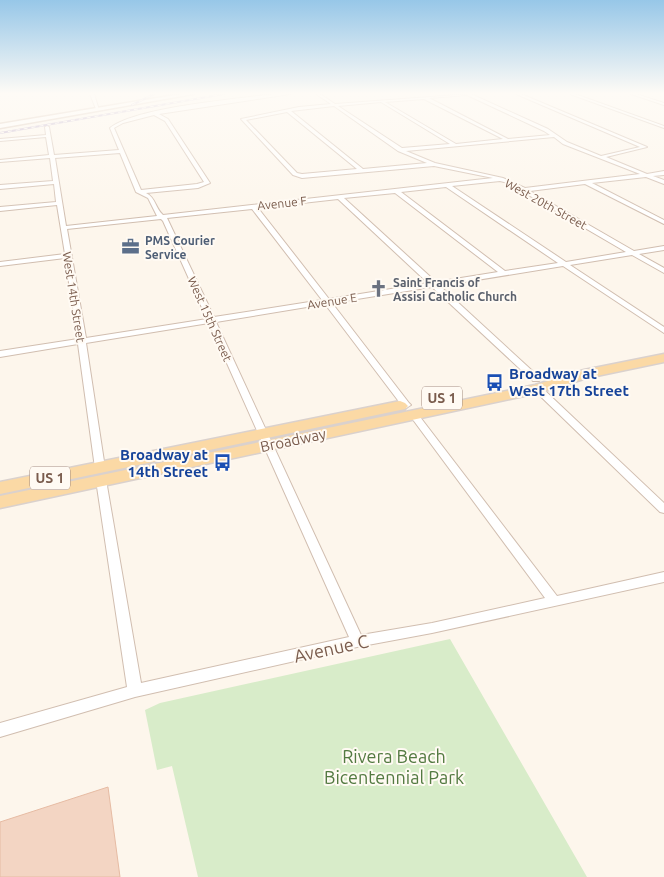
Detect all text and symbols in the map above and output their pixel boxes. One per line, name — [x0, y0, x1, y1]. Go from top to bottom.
street label: West 20th Street — [503, 176, 589, 232]
street label: Avenue F — [257, 194, 307, 212]
place label: PMS Courier Service — [145, 234, 215, 261]
office icon: PMS Courier Service — [121, 237, 141, 257]
street label: West 14th Street — [60, 251, 88, 344]
street label: West 15th Street — [185, 275, 235, 364]
place label: Saint Francis of Assisi Catholic Church — [393, 276, 517, 303]
church icon: Saint Francis of Assisi Catholic Church — [369, 279, 389, 299]
street label: Avenue E — [306, 291, 358, 311]
place label: Broadway at West 17th Street — [509, 365, 629, 399]
bus stop icon: Broadway at West 17th Street — [485, 372, 505, 392]
road number: US 1 — [422, 386, 462, 409]
street label: Broadway — [258, 425, 328, 455]
place label: Broadway at 14th Street — [120, 446, 209, 480]
bus stop icon: Broadway at 14th Street — [212, 453, 232, 473]
road number: US 1 — [30, 466, 70, 489]
street label: Avenue C — [292, 630, 370, 666]
park label: Rivera Beach Bicentennial Park — [324, 746, 464, 787]

